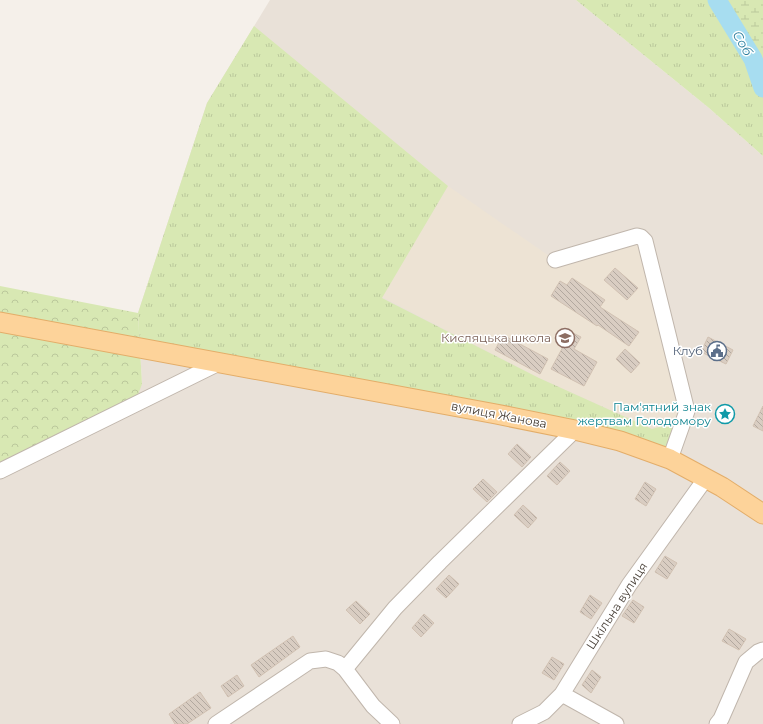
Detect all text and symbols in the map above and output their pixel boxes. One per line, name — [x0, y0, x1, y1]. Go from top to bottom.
water label: Соб — [729, 28, 757, 59]
school or university icon: Кисляцька школа — [554, 327, 576, 349]
place label: Кисляцька школа — [441, 330, 551, 345]
public building icon: Клуб — [706, 340, 728, 362]
place label: Клуб — [673, 343, 703, 358]
street label: вулиця Жанова — [450, 398, 548, 431]
place label: Пам'ятний знак жертвам Голодомору — [578, 399, 711, 428]
place icon: Пам'ятний знак жертвам Голодомору — [714, 403, 736, 425]
street label: Шкільна вулиця — [583, 559, 650, 652]

